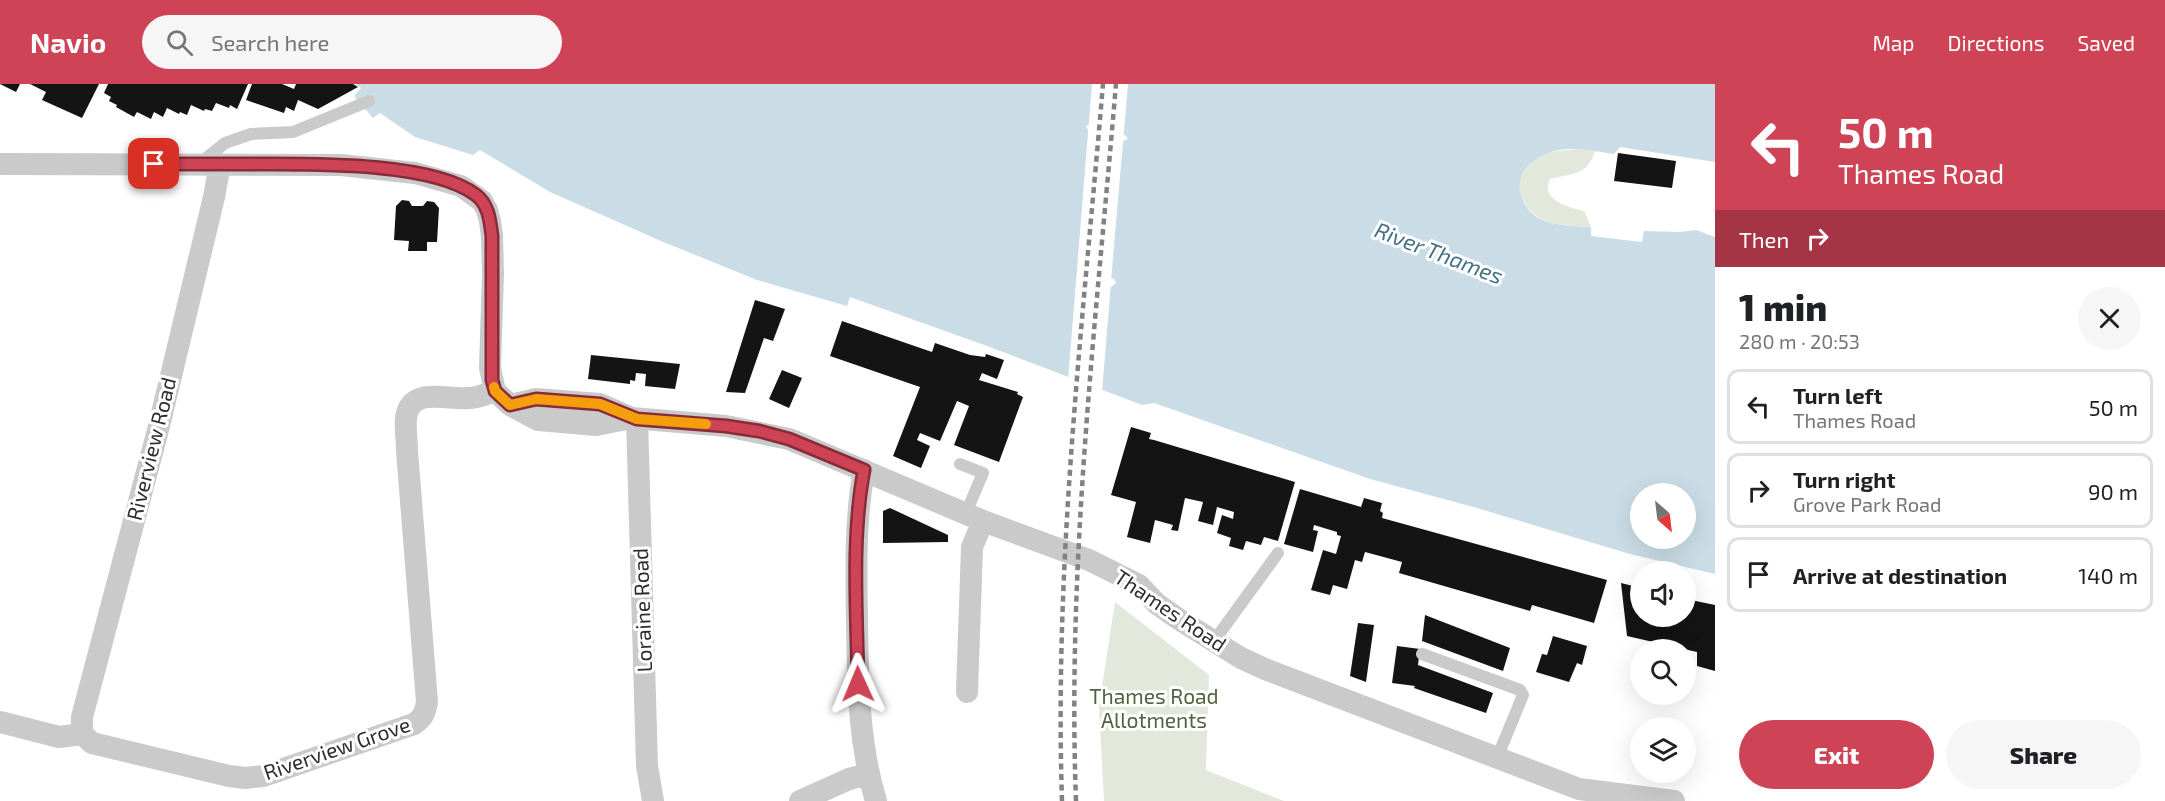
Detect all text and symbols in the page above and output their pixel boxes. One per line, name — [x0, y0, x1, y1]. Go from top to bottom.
search box — [142, 15, 562, 69]
text: Navio — [30, 25, 106, 59]
icon: search — [163, 26, 196, 59]
text: Search here — [211, 29, 329, 55]
text: Map — [1872, 30, 1915, 55]
text: Directions — [1948, 30, 2044, 55]
text: Saved — [2077, 30, 2135, 55]
text: 50 m — [1838, 106, 1934, 156]
icon: left — [1739, 108, 1817, 186]
pin — [128, 138, 179, 189]
icon: arrive — [137, 147, 170, 180]
text: Thames Road — [1838, 157, 2004, 189]
water label: River Thames — [1372, 216, 1507, 288]
icon: right — [1801, 222, 1834, 255]
text: Then — [1739, 226, 1789, 252]
text: 1 min — [1739, 285, 1827, 328]
button: close — [2078, 287, 2141, 350]
text: 280 m · 20:53 — [1739, 329, 1860, 353]
street label: Riverview Road — [121, 375, 180, 523]
text: Turn left — [1793, 382, 1882, 408]
icon: left — [1742, 390, 1775, 423]
text: 50 m — [2089, 394, 2138, 420]
text: Thames Road — [1793, 408, 1916, 432]
text: Turn right — [1793, 466, 1895, 492]
icon: right — [1742, 474, 1775, 507]
text: 90 m — [2088, 478, 2138, 504]
north arrow — [1630, 483, 1696, 549]
map controls — [1630, 483, 1696, 783]
text: Grove Park Road — [1793, 492, 1941, 516]
street label: Loraine Road — [627, 547, 656, 673]
icon: arrive — [1742, 558, 1775, 591]
button: sound — [1630, 561, 1696, 627]
text: Arrive at destination — [1793, 562, 2007, 588]
text: 140 m — [2078, 562, 2138, 588]
street label: Thames Road — [1110, 563, 1231, 656]
button: search — [1630, 639, 1696, 705]
position arrow — [826, 652, 890, 716]
park label: Thames Road Allotments — [1089, 683, 1219, 732]
street label: Riverview Grove — [260, 711, 413, 784]
button: layers — [1630, 717, 1696, 783]
button: Exit — [1739, 720, 1934, 789]
button: Share — [1946, 720, 2141, 789]

